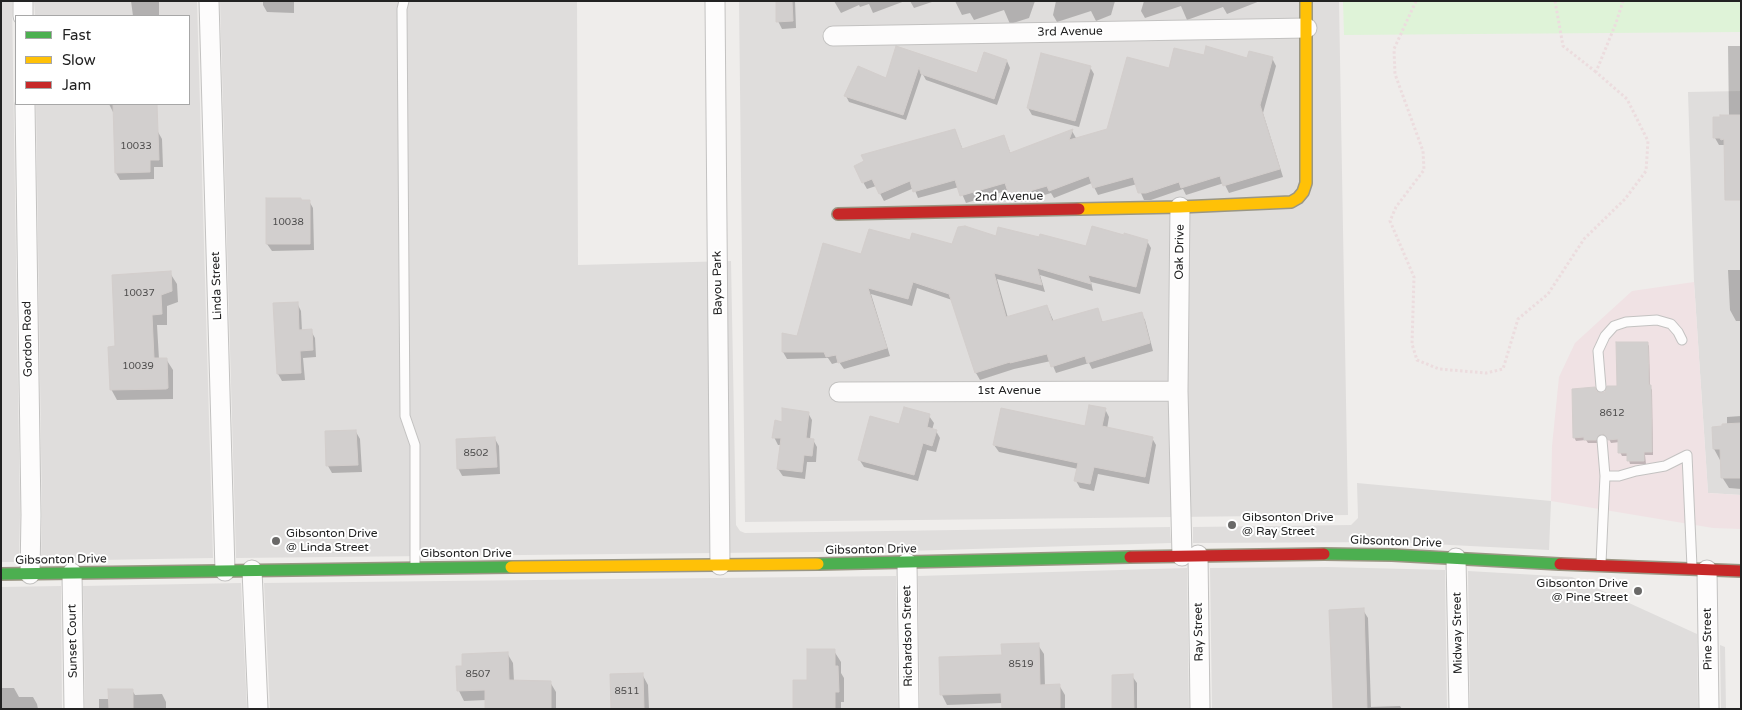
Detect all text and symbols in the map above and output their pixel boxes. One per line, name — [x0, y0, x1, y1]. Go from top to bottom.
legend — [15, 15, 190, 105]
street label: 3rd Avenue — [1037, 24, 1103, 40]
text: Fast — [62, 26, 91, 44]
text: Slow — [62, 51, 96, 69]
text: Jam — [62, 76, 91, 94]
house number: 10033 — [120, 140, 152, 152]
street label: 2nd Avenue — [975, 189, 1043, 205]
house number: 10038 — [272, 216, 304, 228]
street label: Oak Drive — [1172, 224, 1188, 280]
street label: Linda Street — [209, 251, 225, 321]
street label: Bayou Park — [710, 251, 726, 315]
house number: 10037 — [123, 287, 155, 299]
street label: Gordon Road — [20, 301, 36, 377]
house number: 10039 — [122, 360, 154, 372]
street label: 1st Avenue — [977, 384, 1041, 398]
house number: 8612 — [1599, 407, 1625, 419]
house number: 8502 — [463, 447, 489, 459]
place label: Gibsonton Drive @ Ray Street — [1242, 511, 1334, 539]
marker: Gibsonton Drive @ Ray Street — [1226, 519, 1238, 531]
place label: Gibsonton Drive @ Linda Street — [286, 527, 378, 555]
street label: Gibsonton Drive — [1350, 533, 1442, 551]
marker: Gibsonton Drive @ Linda Street — [270, 535, 282, 547]
street label: Gibsonton Drive — [825, 542, 917, 558]
street label: Gibsonton Drive — [420, 547, 512, 561]
street label: Gibsonton Drive — [15, 552, 107, 568]
place label: Gibsonton Drive @ Pine Street — [1536, 577, 1628, 605]
street label: Richardson Street — [900, 585, 916, 687]
marker: Gibsonton Drive @ Pine Street — [1632, 585, 1644, 597]
street label: Midway Street — [1450, 592, 1466, 674]
street label: Ray Street — [1191, 602, 1207, 662]
street label: Sunset Court — [65, 604, 81, 678]
street label: Pine Street — [1700, 608, 1716, 670]
house number: 8519 — [1008, 658, 1034, 670]
house number: 8507 — [465, 668, 491, 680]
house number: 8511 — [614, 685, 640, 697]

